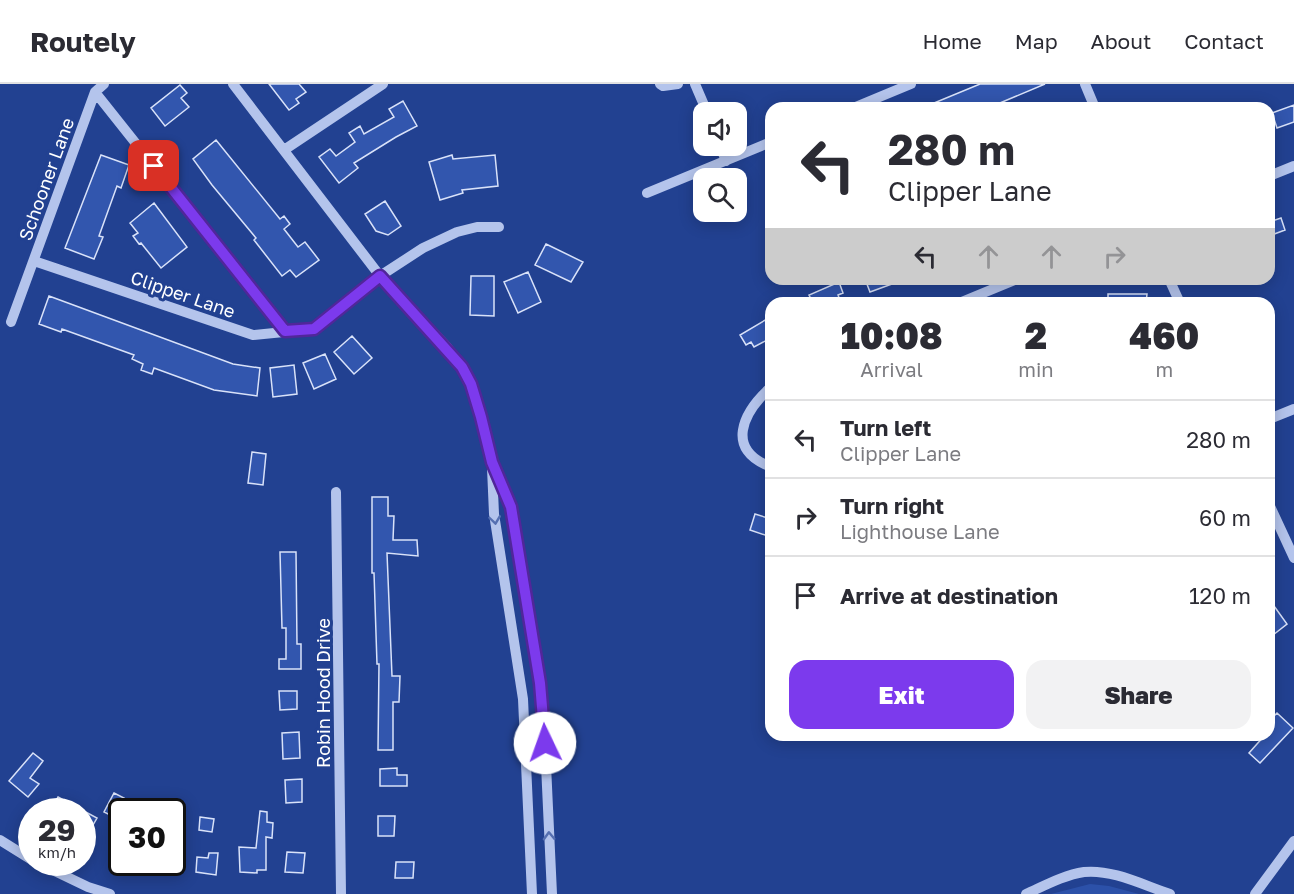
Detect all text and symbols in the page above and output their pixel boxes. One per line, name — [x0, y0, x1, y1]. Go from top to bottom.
text: Routely — [30, 25, 136, 58]
text: Home — [922, 28, 982, 54]
text: Map — [1015, 28, 1058, 54]
text: About — [1091, 28, 1151, 54]
text: Contact — [1184, 28, 1264, 54]
map controls — [693, 102, 747, 222]
button: sound — [693, 102, 747, 156]
street label: Schooner Lane — [14, 115, 78, 243]
text: 280 m — [888, 124, 1015, 174]
icon: left — [789, 126, 867, 204]
pin — [128, 140, 179, 191]
icon: arrive — [137, 149, 170, 182]
button: search — [693, 168, 747, 222]
text: Clipper Lane — [888, 175, 1052, 207]
icon: left — [909, 240, 942, 273]
icon: ahead — [972, 240, 1005, 273]
icon: ahead — [1035, 240, 1068, 273]
icon: right — [1098, 240, 1131, 273]
street label: Clipper Lane — [128, 266, 238, 322]
text: 10:08 — [841, 314, 943, 357]
text: 2 — [1025, 314, 1047, 357]
text: 460 — [1129, 314, 1199, 357]
text: Arrival — [860, 357, 923, 381]
text: min — [1018, 357, 1054, 381]
text: m — [1155, 357, 1173, 381]
text: Turn left — [840, 414, 931, 441]
icon: left — [789, 423, 822, 456]
text: 280 m — [1186, 426, 1251, 453]
text: Clipper Lane — [840, 441, 961, 465]
text: Turn right — [840, 492, 944, 519]
icon: right — [789, 501, 822, 534]
text: 60 m — [1199, 504, 1251, 531]
one-way arrow — [488, 516, 501, 525]
text: Lighthouse Lane — [840, 519, 1000, 543]
icon: arrive — [789, 579, 822, 612]
text: Arrive at destination — [840, 582, 1058, 609]
text: 120 m — [1189, 582, 1251, 609]
street label: Robin Hood Drive — [312, 618, 334, 768]
button: Exit — [789, 660, 1014, 729]
button: Share — [1026, 660, 1251, 729]
position arrow — [513, 711, 577, 775]
speed limit sign: 30 — [108, 798, 186, 876]
text: 29 — [38, 812, 76, 848]
one-way arrow — [543, 831, 556, 840]
text: km/h — [38, 843, 76, 861]

